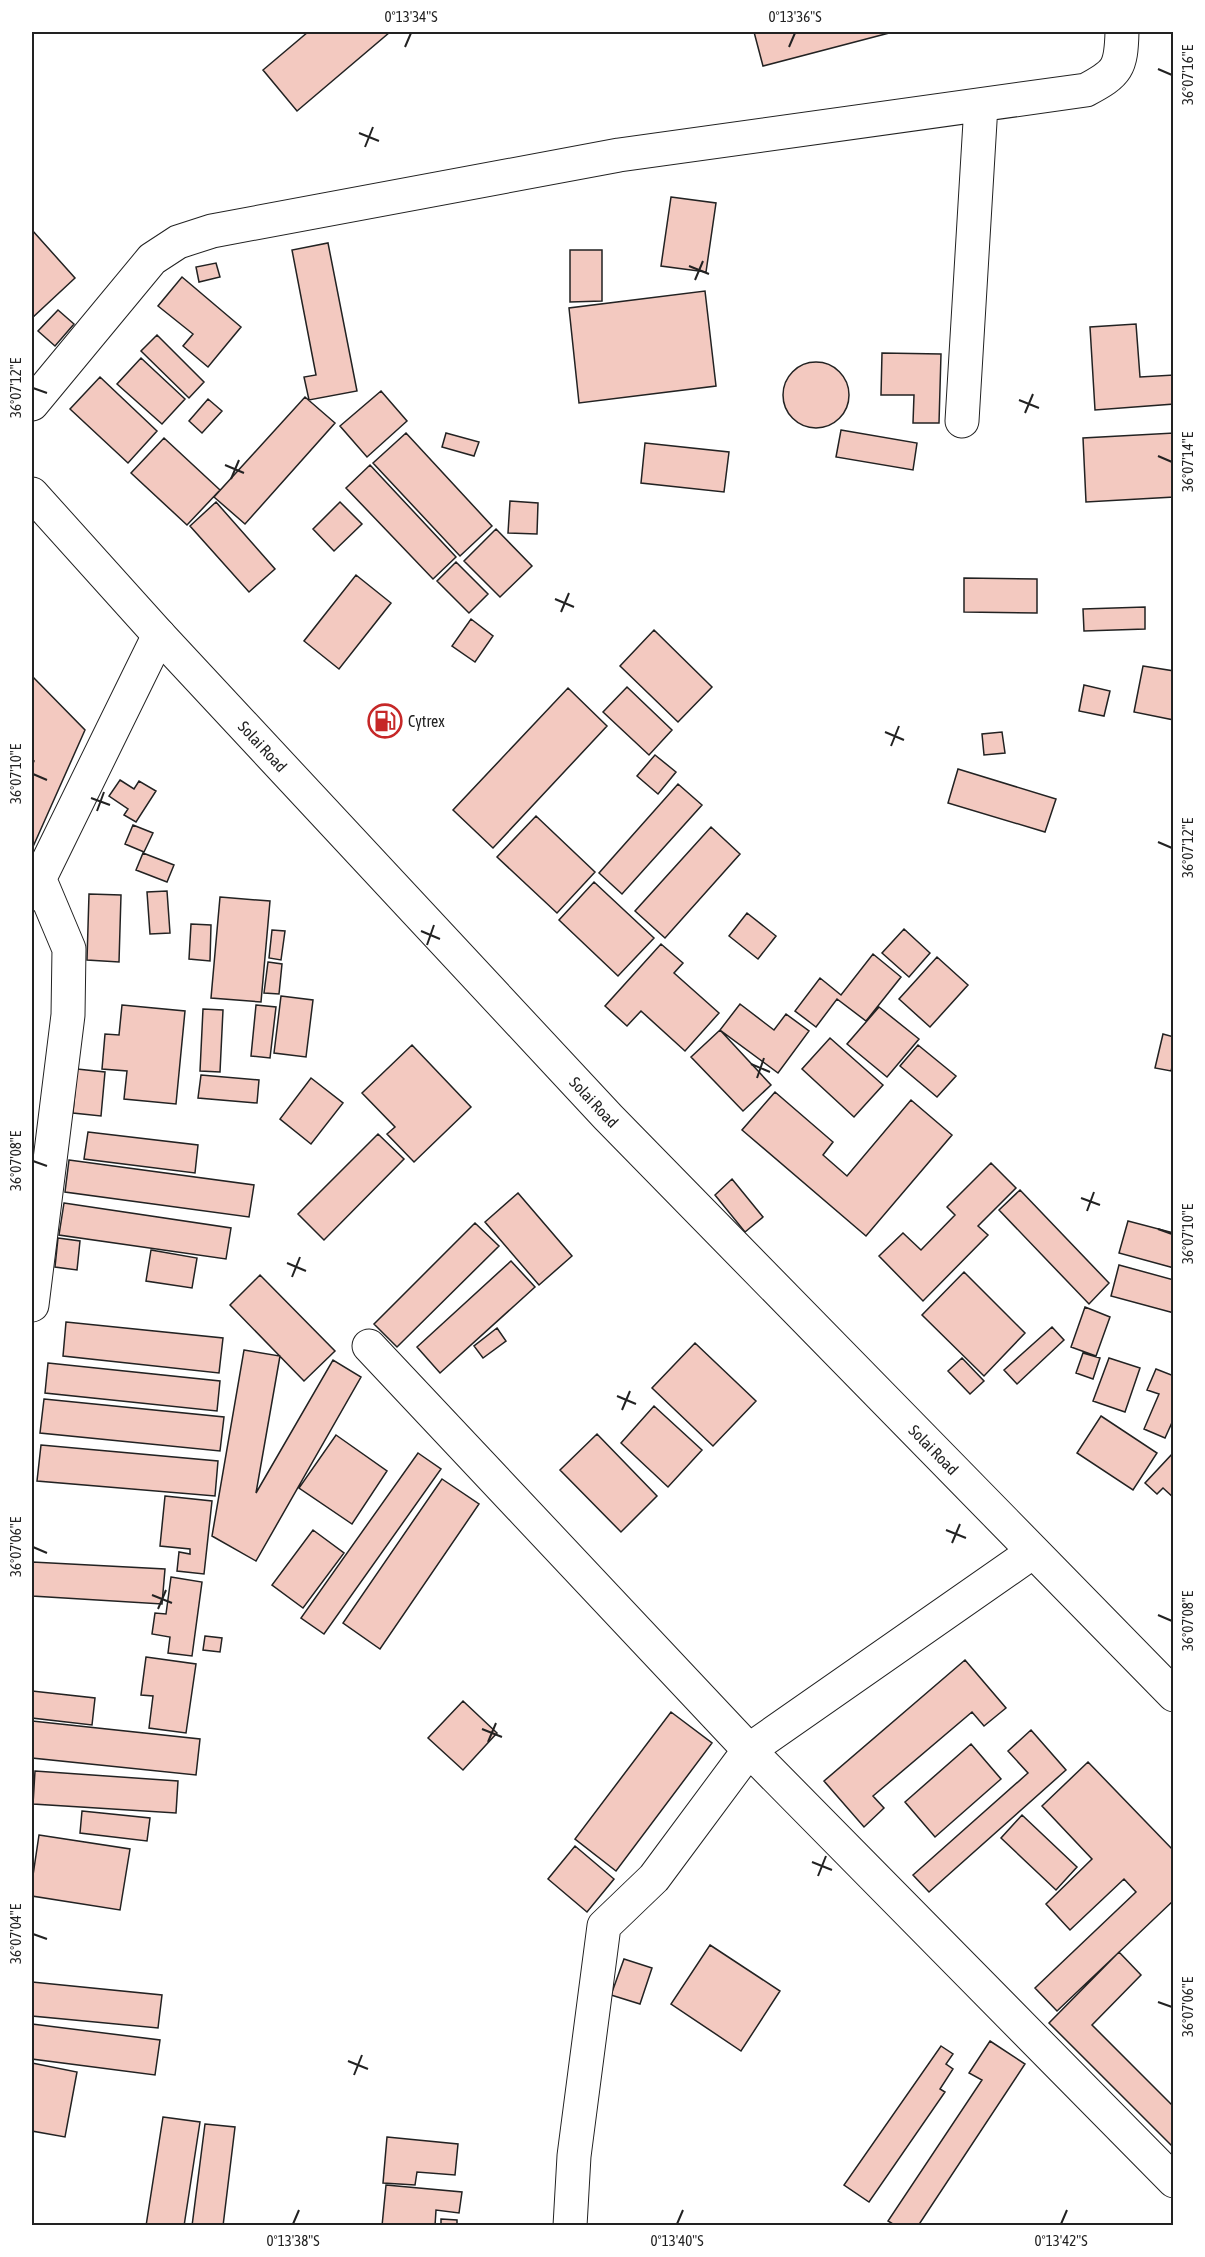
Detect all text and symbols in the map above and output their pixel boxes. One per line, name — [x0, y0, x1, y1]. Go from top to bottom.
text: 0°13'34"S — [384, 8, 438, 25]
text: 0°13'36"S — [768, 8, 822, 25]
text: 36°07'16"E — [1179, 44, 1196, 105]
text: 36°07'12"E — [7, 357, 24, 418]
text: 36°07'14"E — [1179, 431, 1196, 492]
fuel station icon: Cytrex — [367, 703, 403, 739]
place label: Cytrex — [408, 712, 445, 731]
street label: Solai Road — [235, 717, 291, 775]
text: 36°07'10"E — [7, 743, 24, 804]
text: 36°07'12"E — [1179, 817, 1196, 878]
street label: Solai Road — [566, 1073, 622, 1131]
text: 36°07'08"E — [7, 1130, 24, 1191]
text: 36°07'10"E — [1179, 1203, 1196, 1264]
street label: Solai Road — [905, 1421, 962, 1478]
text: 36°07'06"E — [7, 1516, 24, 1577]
text: 36°07'08"E — [1179, 1590, 1196, 1651]
text: 36°07'04"E — [7, 1903, 24, 1964]
text: 36°07'06"E — [1179, 1976, 1196, 2037]
text: 0°13'38"S — [266, 2232, 320, 2249]
text: 0°13'40"S — [650, 2232, 704, 2249]
text: 0°13'42"S — [1034, 2232, 1088, 2249]

